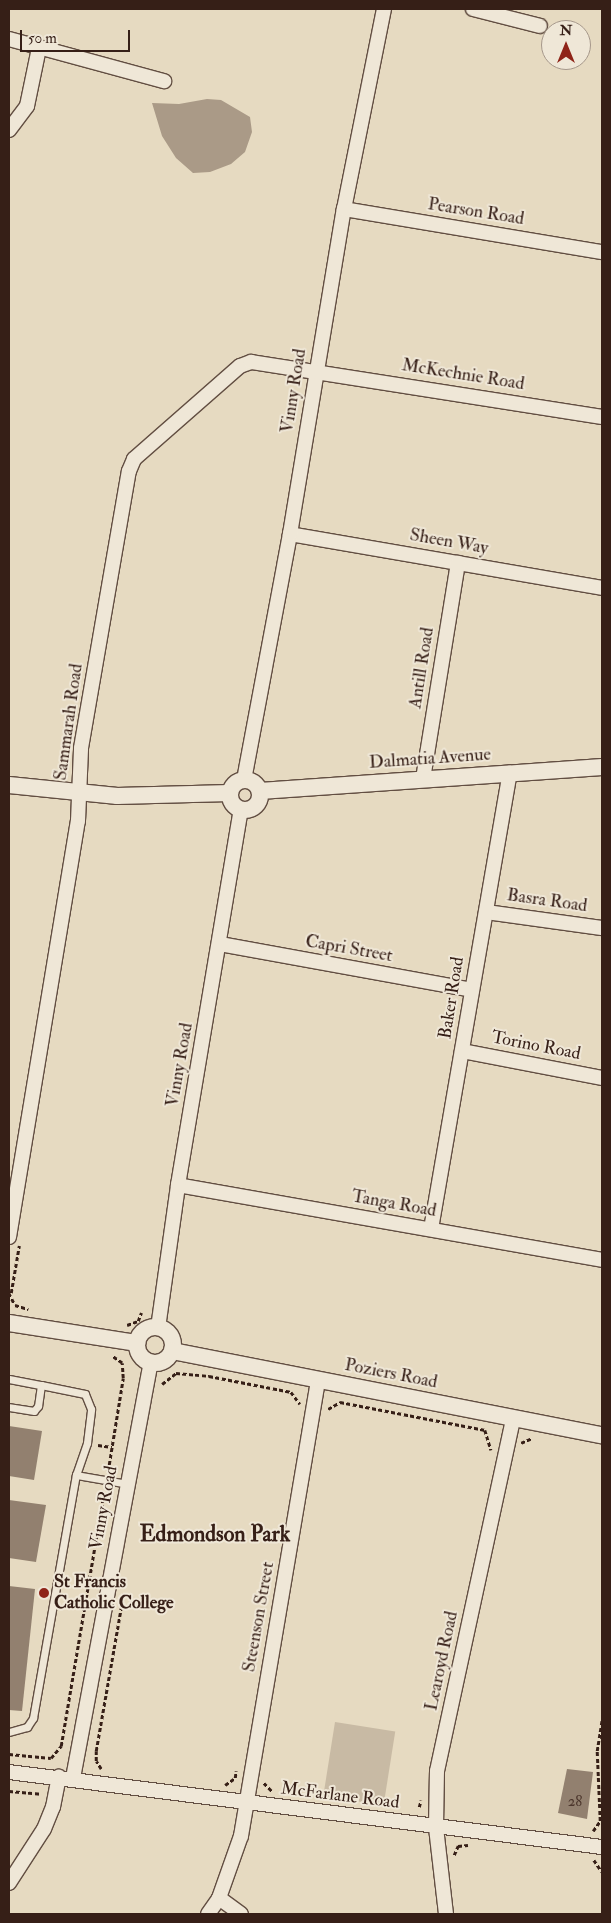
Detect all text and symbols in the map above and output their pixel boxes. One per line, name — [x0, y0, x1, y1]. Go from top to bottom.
scale bar — [22, 20, 132, 52]
north arrow — [541, 20, 591, 70]
text: N — [560, 22, 572, 39]
text: 50 m — [28, 29, 57, 48]
street label: Pearson Road — [426, 194, 526, 230]
street label: Vinny Road — [277, 347, 311, 435]
street label: McKechnie Road — [400, 355, 526, 395]
street label: Sheen Way — [408, 524, 490, 560]
street label: Antill Road — [405, 626, 439, 710]
street label: Sammarah Road — [50, 662, 88, 782]
street label: Dalmatia Avenue — [368, 744, 492, 774]
street label: Basra Road — [505, 885, 589, 917]
street label: Capri Street — [304, 931, 394, 967]
street label: Baker Road — [435, 955, 469, 1041]
street label: Vinny Road — [162, 1021, 198, 1109]
street label: Torino Road — [490, 1027, 582, 1065]
street label: Tanga Road — [350, 1186, 438, 1222]
street label: Poziers Road — [343, 1354, 439, 1394]
street label: Vinny Road — [85, 1464, 123, 1552]
district label: Edmondson Park — [140, 1522, 290, 1548]
street label: Steenson Street — [239, 1560, 279, 1674]
place label: St Francis Catholic College — [54, 1572, 174, 1615]
marker: St Francis Catholic College — [38, 1587, 50, 1599]
street label: Learoyd Road — [421, 1609, 463, 1713]
street label: McFarlane Road — [279, 1778, 401, 1814]
house number: 28 — [568, 1793, 582, 1811]

